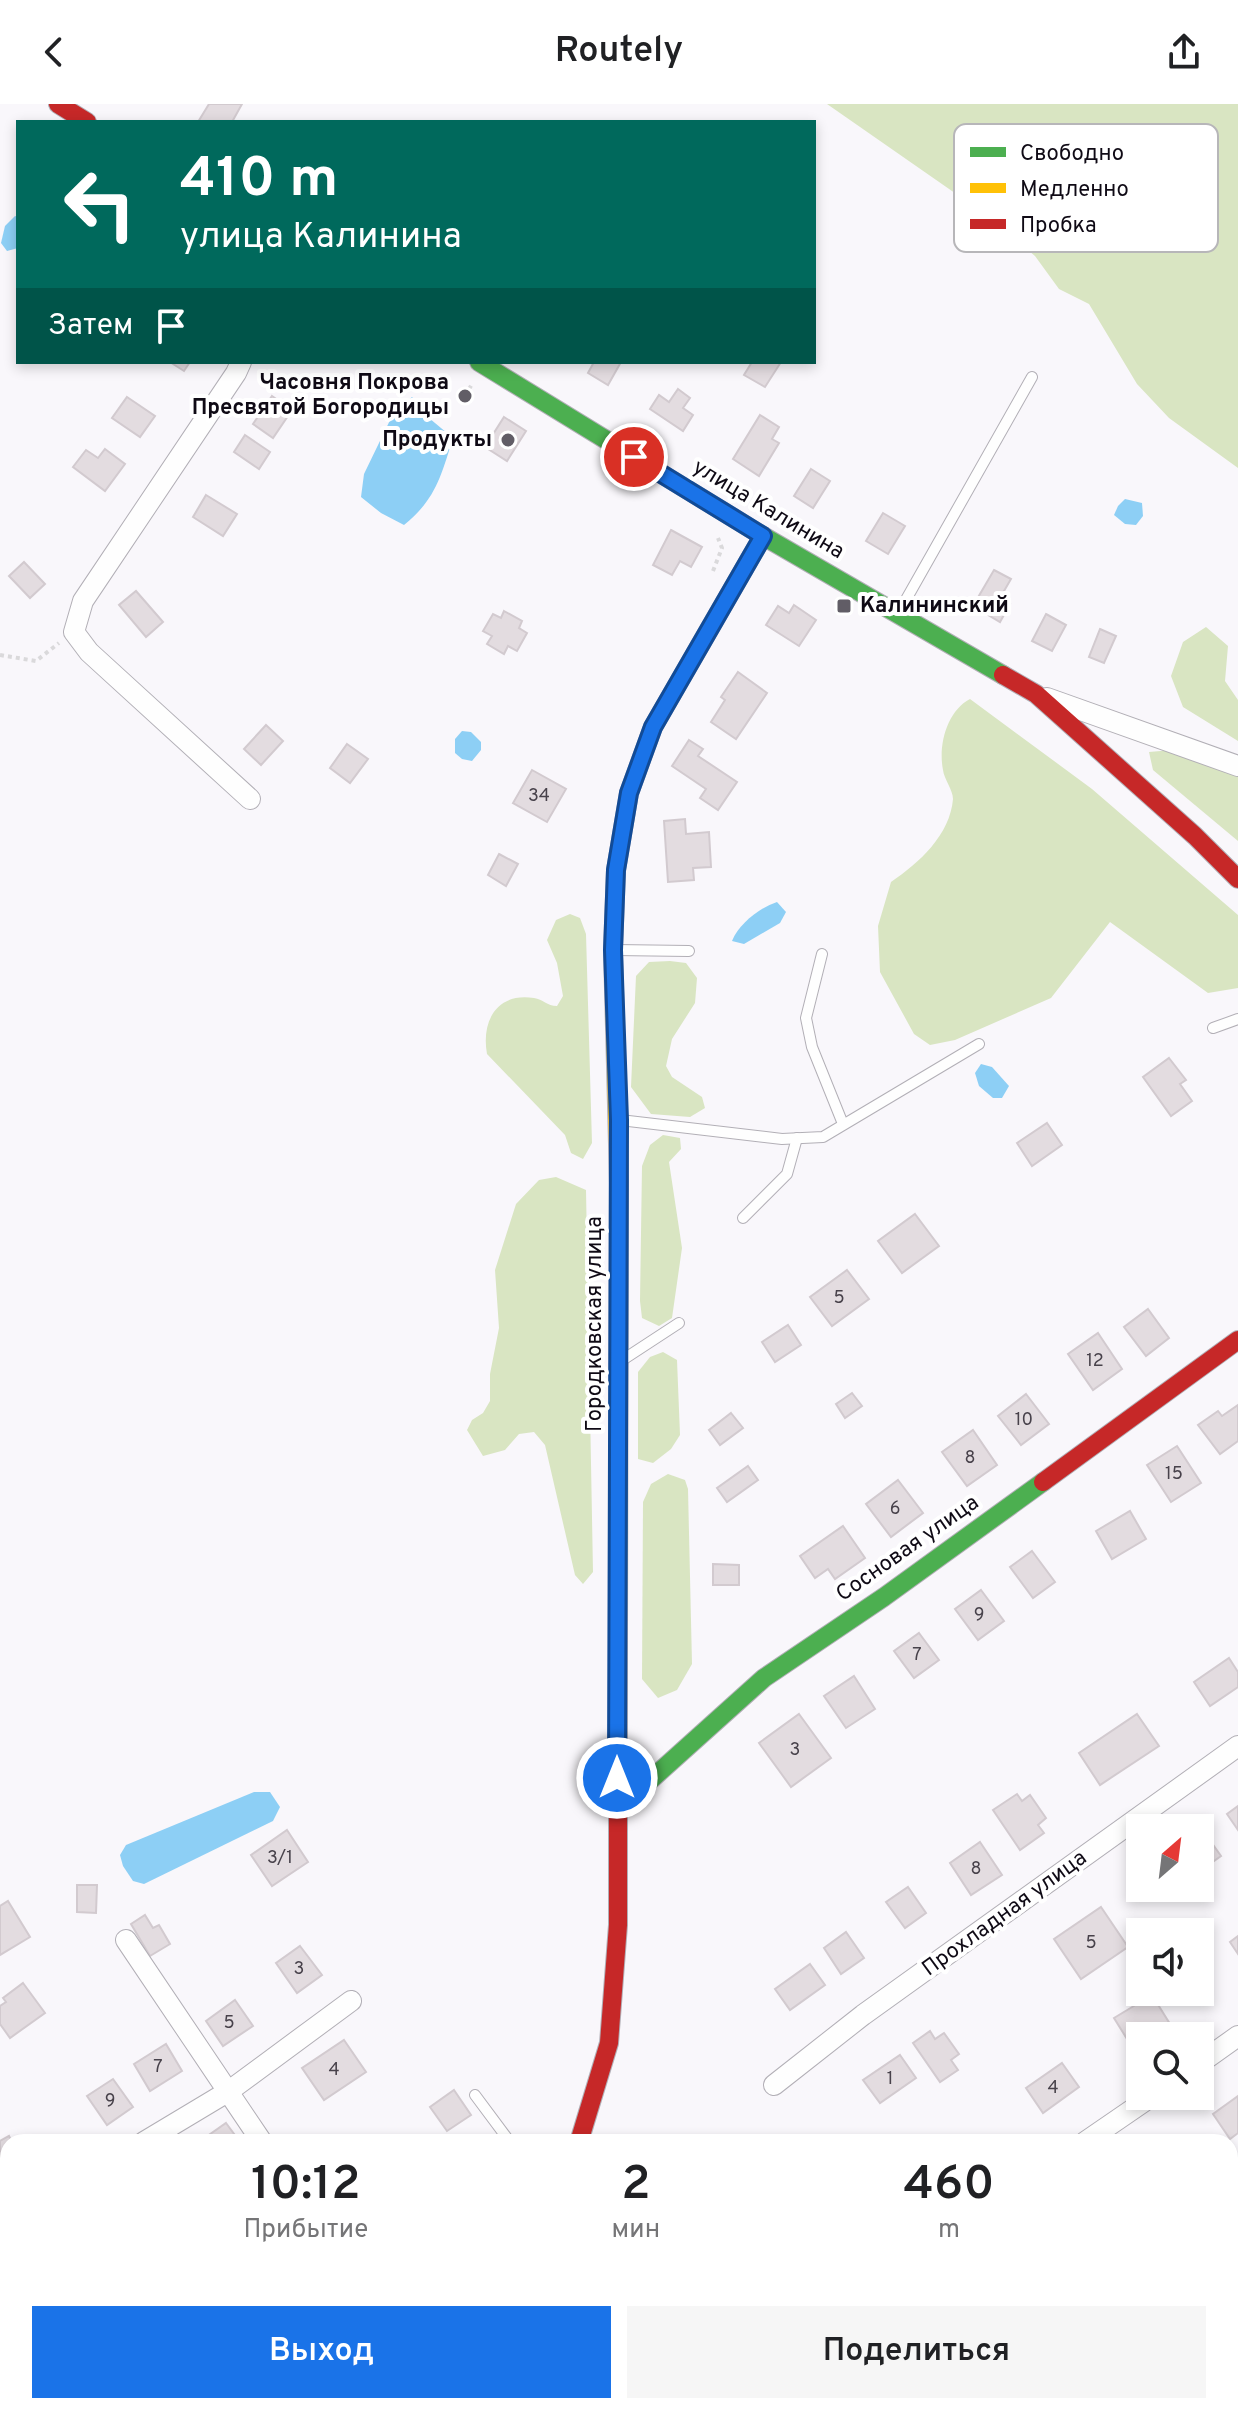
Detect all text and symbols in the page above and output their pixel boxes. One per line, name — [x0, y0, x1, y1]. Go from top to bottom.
text: Routely — [555, 29, 683, 75]
icon: back — [32, 30, 76, 74]
icon: share — [1162, 30, 1206, 74]
legend — [954, 124, 1218, 252]
text: Свободно — [1020, 141, 1124, 168]
text: 410 m — [180, 146, 338, 216]
icon: left — [48, 152, 152, 256]
text: Медленно — [1020, 177, 1129, 204]
text: Пробка — [1020, 213, 1097, 240]
text: улица Калинина — [180, 215, 462, 261]
icon: arrive — [149, 304, 193, 348]
text: Затем — [48, 308, 133, 345]
place label: Часовня Покрова Пресвятой Богородицы — [192, 370, 449, 422]
marker: Часовня Покрова Пресвятой Богородицы — [456, 387, 474, 405]
pin — [600, 423, 668, 491]
place label: Продукты — [382, 427, 492, 454]
marker: Продукты — [499, 431, 517, 449]
icon: arrive — [612, 435, 656, 479]
street label: улица Калинина — [687, 454, 849, 566]
place label: Калининский — [860, 593, 1009, 620]
marker: Калининский — [835, 597, 853, 615]
house number: 34 — [528, 785, 550, 808]
street label: Городковская улица — [582, 1216, 609, 1432]
house number: 5 — [833, 1287, 845, 1310]
house number: 12 — [1086, 1350, 1104, 1373]
house number: 10 — [1015, 1409, 1033, 1432]
house number: 8 — [965, 1447, 976, 1470]
house number: 15 — [1165, 1463, 1183, 1486]
street label: Сосновая улица — [831, 1490, 985, 1608]
house number: 6 — [890, 1498, 900, 1521]
house number: 9 — [974, 1604, 984, 1627]
house number: 7 — [912, 1644, 922, 1667]
position arrow — [575, 1736, 659, 1820]
house number: 3 — [790, 1739, 800, 1762]
north arrow — [1126, 1814, 1214, 1902]
map controls — [1126, 1814, 1214, 2110]
street label: Прохладная улица — [917, 1845, 1093, 1983]
house number: 3/1 — [267, 1847, 293, 1870]
house number: 8 — [971, 1858, 982, 1881]
button: sound — [1126, 1918, 1214, 2006]
house number: 5 — [1085, 1932, 1097, 1955]
house number: 3 — [294, 1958, 304, 1981]
house number: 5 — [223, 2012, 235, 2035]
button: search — [1126, 2022, 1214, 2110]
house number: 7 — [153, 2056, 163, 2079]
house number: 4 — [328, 2059, 340, 2082]
house number: 1 — [887, 2068, 893, 2091]
house number: 4 — [1047, 2077, 1059, 2100]
house number: 9 — [105, 2090, 115, 2113]
text: 10:12 — [251, 2156, 361, 2216]
text: 2 — [621, 2156, 651, 2216]
text: 460 — [904, 2156, 995, 2216]
text: Прибытие — [243, 2214, 368, 2247]
text: мин — [612, 2214, 660, 2247]
text: m — [938, 2214, 960, 2247]
button: Выход — [32, 2306, 611, 2398]
button: Поделиться — [627, 2306, 1206, 2398]

